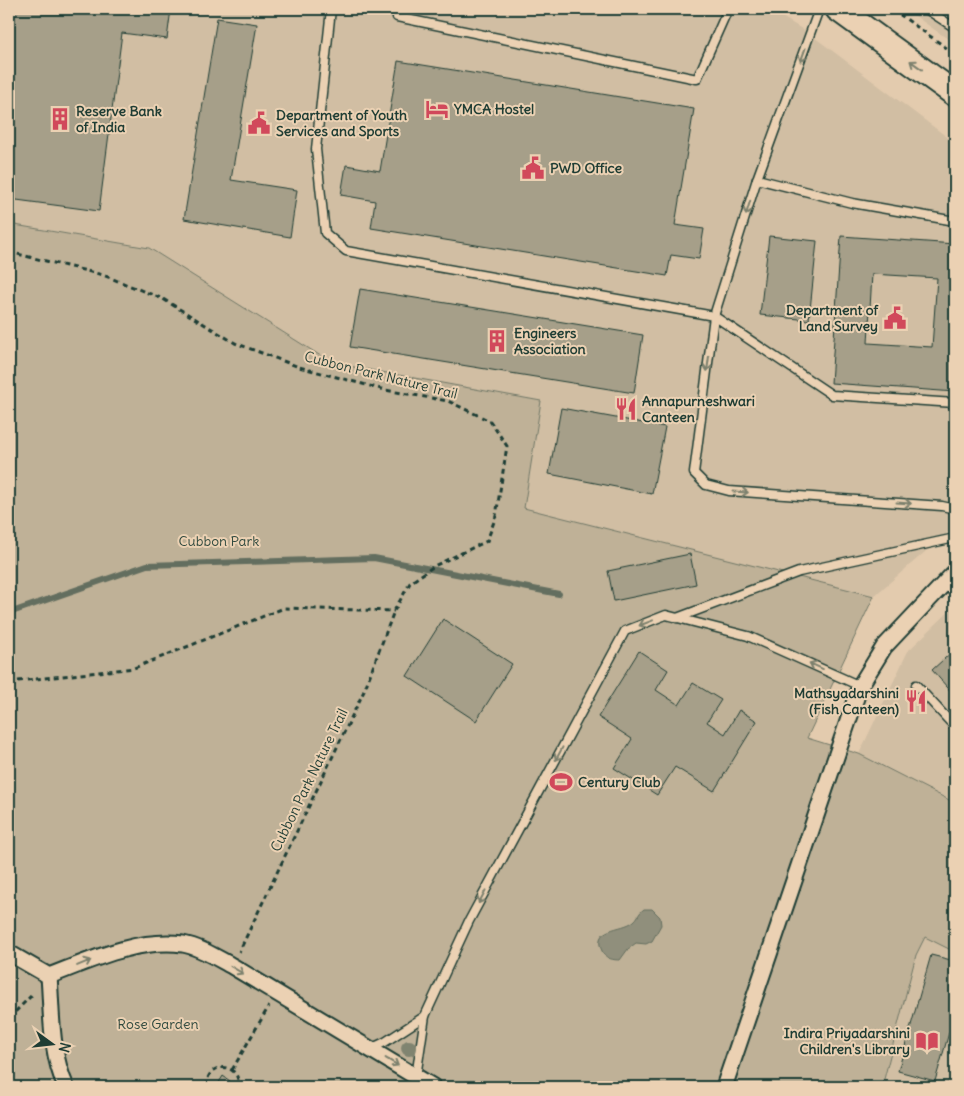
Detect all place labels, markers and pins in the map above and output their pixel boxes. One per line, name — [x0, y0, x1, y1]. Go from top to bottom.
hotel icon: YMCA Hostel — [424, 96, 450, 122]
place label: YMCA Hostel — [453, 100, 534, 118]
place label: Reserve Bank of India — [76, 102, 162, 136]
building icon: Reserve Bank of India — [47, 106, 73, 132]
place label: Department of Youth Services and Sports — [276, 106, 407, 140]
public building icon: Department of Youth Services and Sports — [246, 110, 272, 136]
public building icon: PWD Office — [520, 155, 546, 181]
place label: PWD Office — [550, 159, 622, 177]
place label: Department of Land Survey — [786, 301, 879, 335]
public building icon: Department of Land Survey — [882, 305, 908, 331]
place label: Engineers Association — [514, 324, 586, 358]
building icon: Engineers Association — [484, 328, 510, 354]
place label: Annapurneshwari Canteen — [642, 392, 755, 426]
restaurant icon: Annapurneshwari Canteen — [613, 396, 639, 422]
place label: Mathsyadarshini (Fish Canteen) — [794, 684, 899, 718]
restaurant icon: Mathsyadarshini (Fish Canteen) — [903, 688, 929, 714]
sports icon: Century Club — [548, 769, 574, 795]
place label: Century Club — [578, 773, 661, 791]
place label: Indira Priyadarshini Children's Library — [784, 1024, 910, 1058]
library icon: Indira Priyadarshini Children's Library — [914, 1028, 940, 1054]

